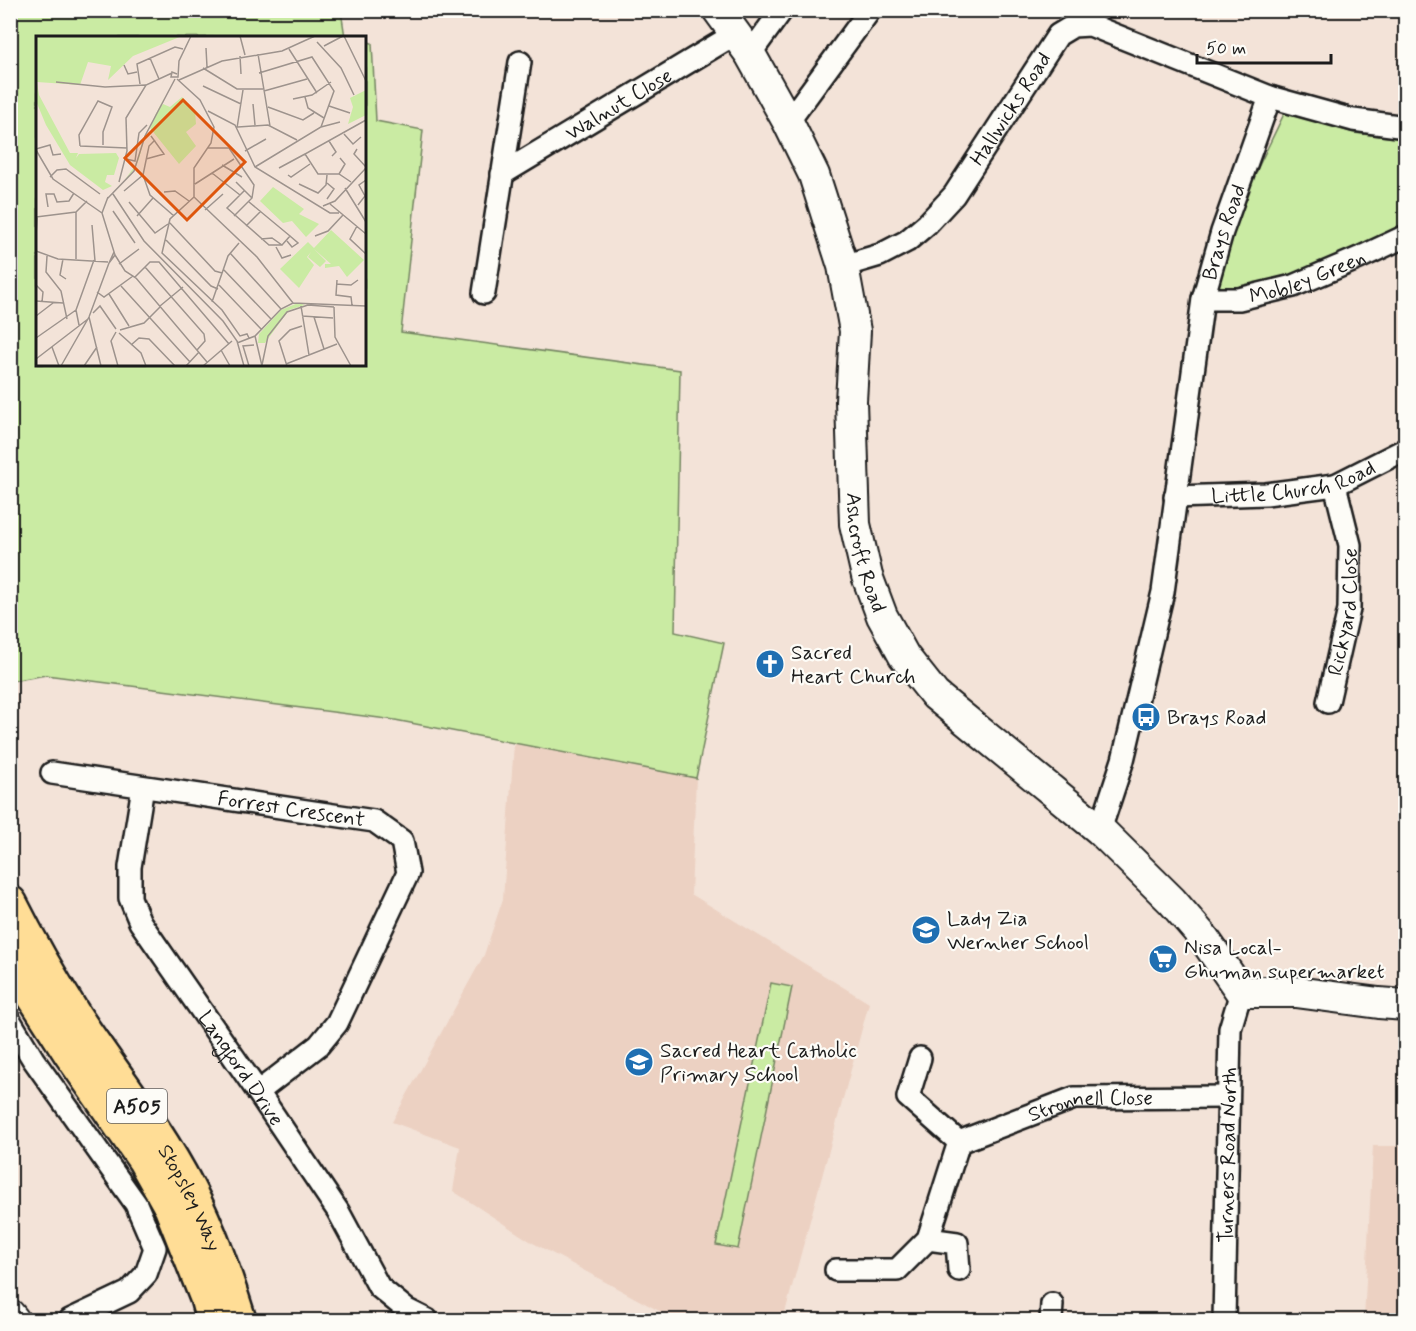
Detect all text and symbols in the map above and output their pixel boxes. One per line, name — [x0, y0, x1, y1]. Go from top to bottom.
scale bar — [1197, 27, 1330, 65]
inset map — [36, 36, 366, 366]
text: 50 m — [1206, 37, 1246, 61]
street label: Hallwicks Road — [964, 47, 1058, 171]
street label: Walnut Close — [560, 62, 678, 148]
street label: Brays Road — [1196, 181, 1253, 284]
street label: Mobley Green — [1247, 244, 1371, 311]
street label: Little Church Road — [1211, 454, 1380, 511]
street label: Ashcroft Road — [839, 492, 892, 617]
street label: Rickyard Close — [1321, 548, 1365, 678]
place label: Sacred Heart Church — [791, 639, 916, 691]
church icon: Sacred Heart Church — [754, 648, 786, 680]
bus stop icon: Brays Road — [1130, 701, 1162, 733]
place label: Brays Road — [1167, 704, 1266, 732]
street label: Forrest Crescent — [216, 785, 367, 835]
place label: Lady Zia Wernher School — [947, 905, 1089, 957]
school or university icon: Lady Zia Wernher School — [910, 914, 942, 946]
place label: Nisa Local- Ghuman supermarket — [1184, 934, 1385, 986]
supermarket icon: Nisa Local- Ghuman supermarket — [1147, 943, 1179, 975]
street label: Langford Drive — [191, 1006, 290, 1132]
place label: Sacred Heart Catholic Primary School — [660, 1037, 857, 1089]
school or university icon: Sacred Heart Catholic Primary School — [623, 1046, 655, 1078]
street label: Turners Road North — [1213, 1067, 1244, 1243]
street label: Stronnell Close — [1024, 1084, 1153, 1129]
road number: A505 — [107, 1089, 167, 1123]
street label: Stopsley Way — [151, 1139, 227, 1256]

